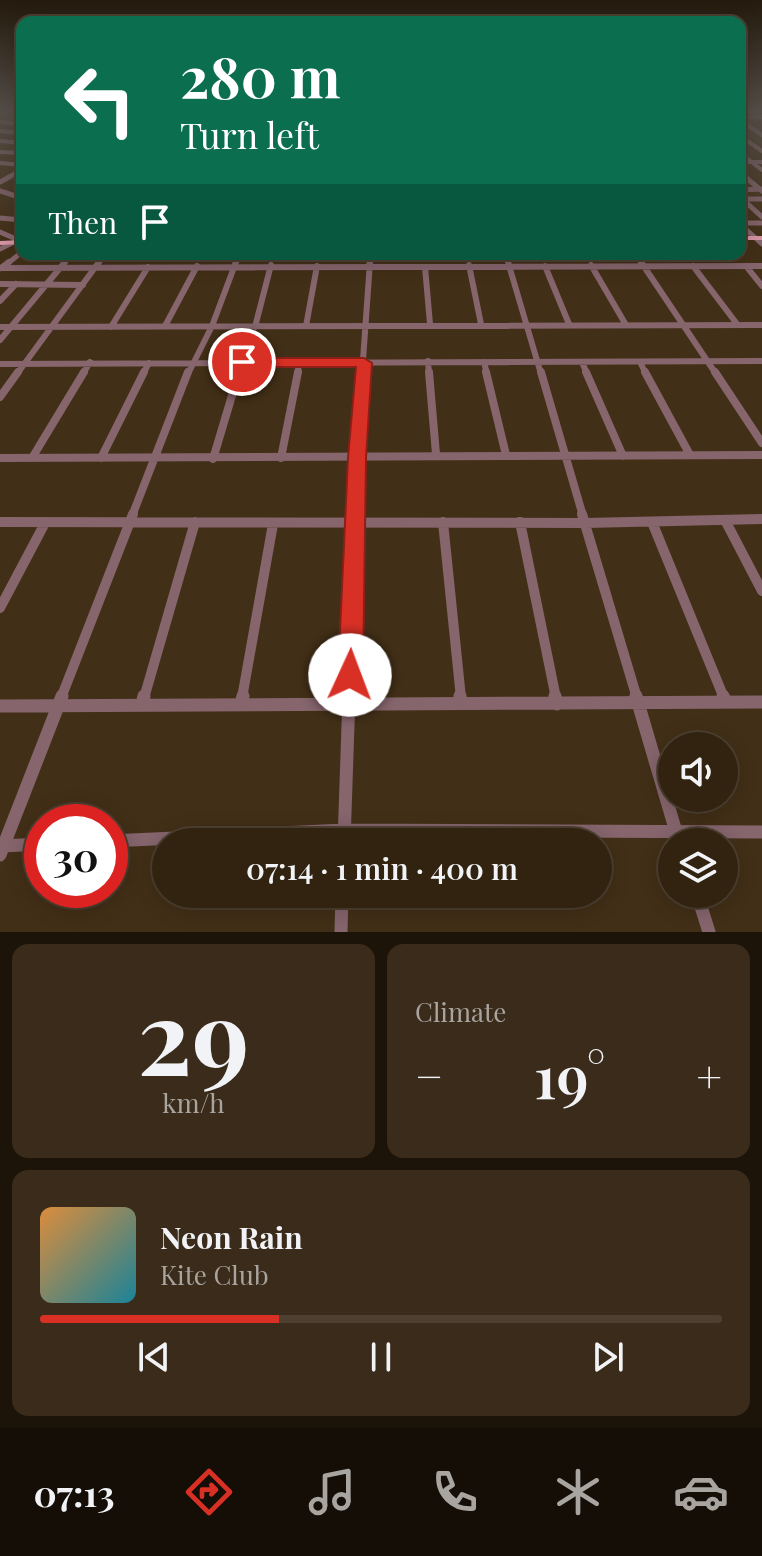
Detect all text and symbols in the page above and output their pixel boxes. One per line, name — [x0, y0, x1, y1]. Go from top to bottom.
text: 280 m — [180, 38, 341, 113]
icon: left — [48, 48, 152, 152]
text: Turn left — [180, 110, 319, 158]
icon: arrive — [133, 200, 177, 244]
text: Then — [48, 202, 117, 242]
pin — [208, 328, 276, 396]
icon: arrive — [220, 340, 264, 384]
position arrow — [308, 633, 392, 717]
map controls — [658, 732, 738, 908]
button: sound — [658, 732, 738, 812]
speed limit sign: 30 — [24, 804, 128, 908]
button: layers — [658, 828, 738, 908]
text: 07:14 · 1 min · 400 m — [246, 848, 518, 888]
text: 29 — [138, 963, 249, 1102]
text: Climate — [415, 994, 506, 1029]
text: 19° — [534, 1034, 606, 1114]
text: − — [415, 1045, 443, 1104]
text: + — [696, 1045, 722, 1104]
text: km/h — [162, 1085, 225, 1120]
text: Neon Rain — [160, 1217, 303, 1257]
text: Kite Club — [160, 1257, 269, 1292]
icon: previous — [132, 1335, 176, 1379]
icon: pause — [359, 1335, 403, 1379]
icon: next — [586, 1335, 630, 1379]
icon: directions — [181, 1464, 237, 1520]
icon: music — [304, 1464, 360, 1520]
icon: phone — [427, 1464, 483, 1520]
icon: climate — [550, 1464, 606, 1520]
icon: car — [673, 1464, 729, 1520]
text: 07:13 — [33, 1468, 115, 1516]

